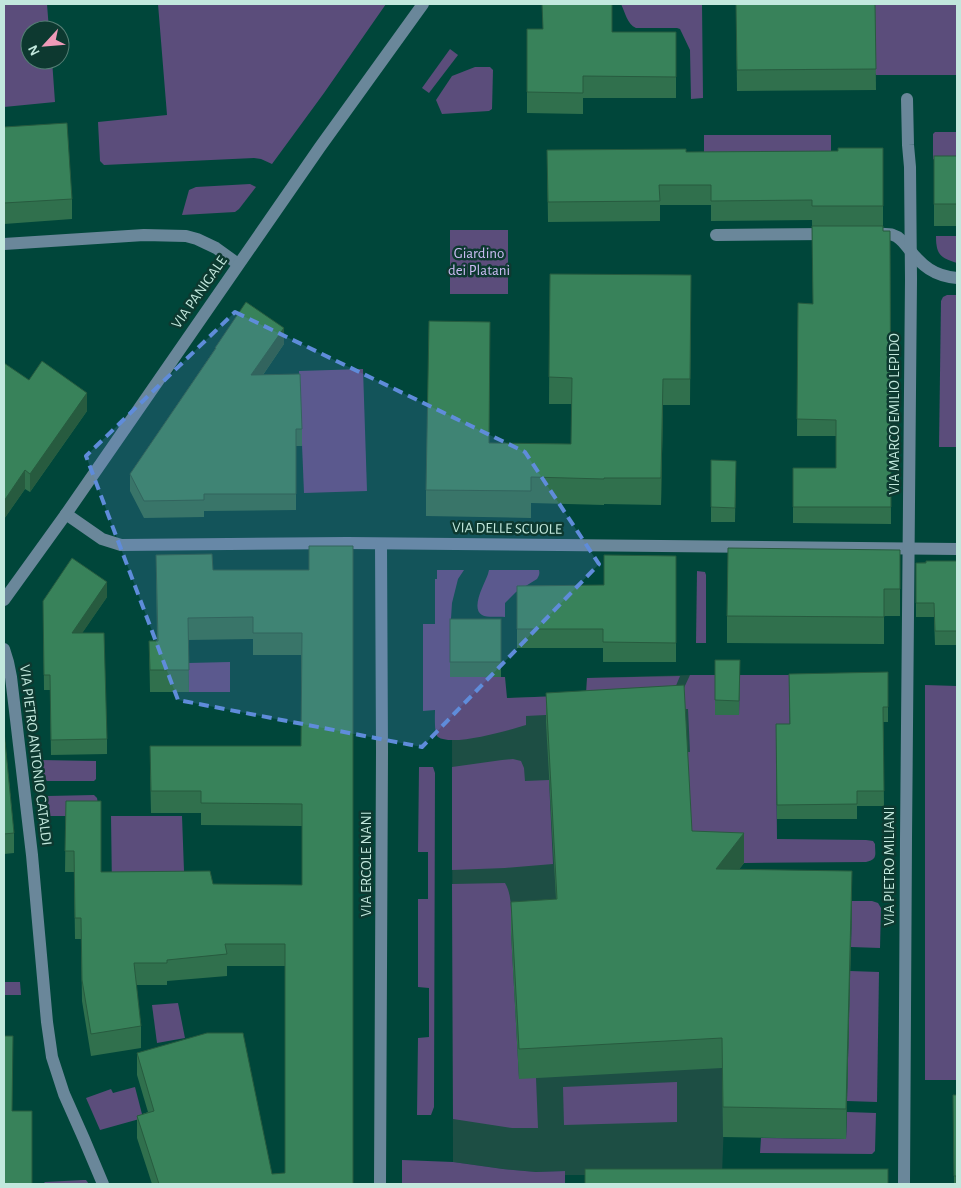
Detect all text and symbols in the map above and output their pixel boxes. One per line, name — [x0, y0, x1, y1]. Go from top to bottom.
north arrow — [20, 20, 70, 70]
text: N — [26, 43, 43, 58]
park label: Giardino dei Platani — [448, 246, 510, 278]
street label: VIA PANIGALE — [169, 253, 230, 331]
street label: VIA MARCO EMILIO LEPIDO — [887, 333, 902, 495]
street label: VIA DELLE SCUOLE — [452, 520, 562, 537]
street label: VIA PIETRO ANTONIO CATALDI — [17, 664, 54, 846]
street label: VIA PIETRO MILIANI — [882, 806, 897, 926]
street label: VIA ERCOLE NANI — [359, 811, 374, 917]

